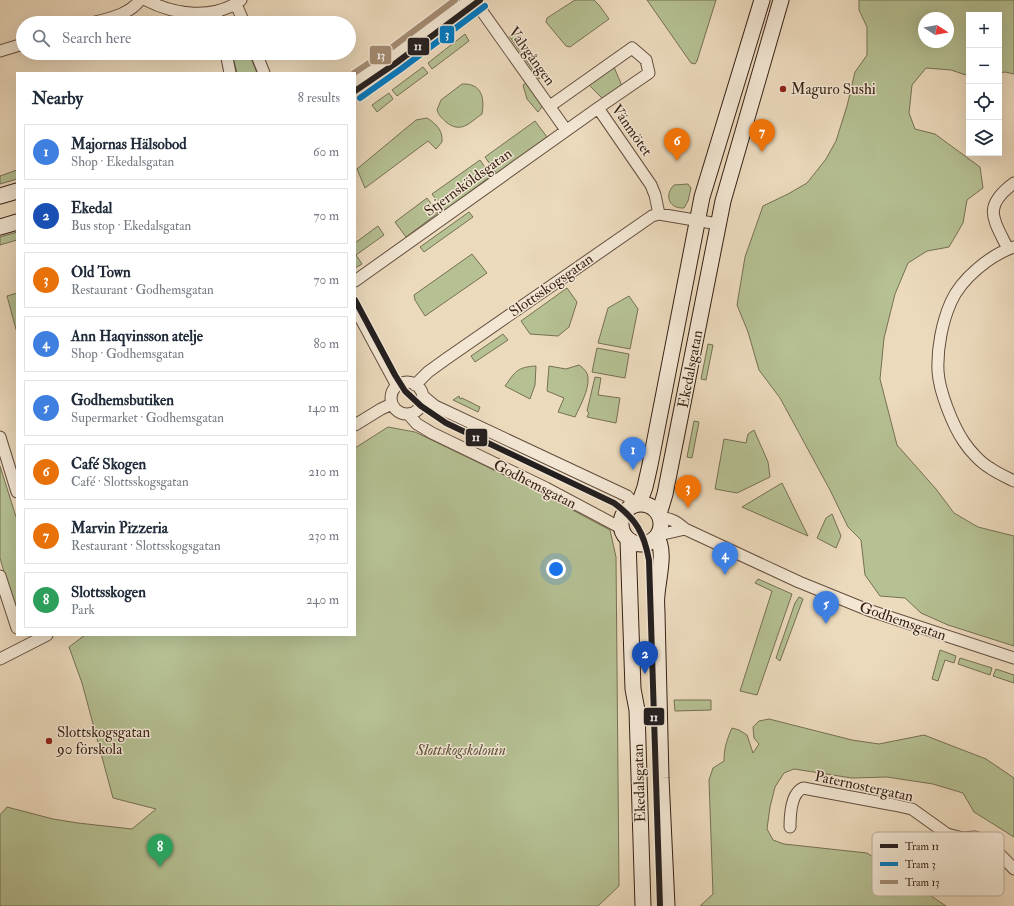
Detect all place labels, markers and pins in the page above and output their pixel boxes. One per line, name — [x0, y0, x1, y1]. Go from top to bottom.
place label: Maguro Sushi — [791, 80, 876, 99]
marker: Maguro Sushi — [778, 84, 788, 94]
pin: 7 — [749, 119, 775, 152]
pin: 6 — [664, 128, 690, 161]
pin: 1 — [620, 437, 646, 470]
pin: 3 — [675, 475, 701, 508]
pin: 4 — [712, 542, 738, 575]
pin: 5 — [813, 591, 839, 624]
pin: 2 — [632, 641, 658, 674]
place label: Slottskogsgatan 90 förskola — [56, 723, 150, 759]
marker: Slottskogsgatan 90 förskola — [44, 736, 54, 746]
pin: 8 — [147, 834, 173, 867]

